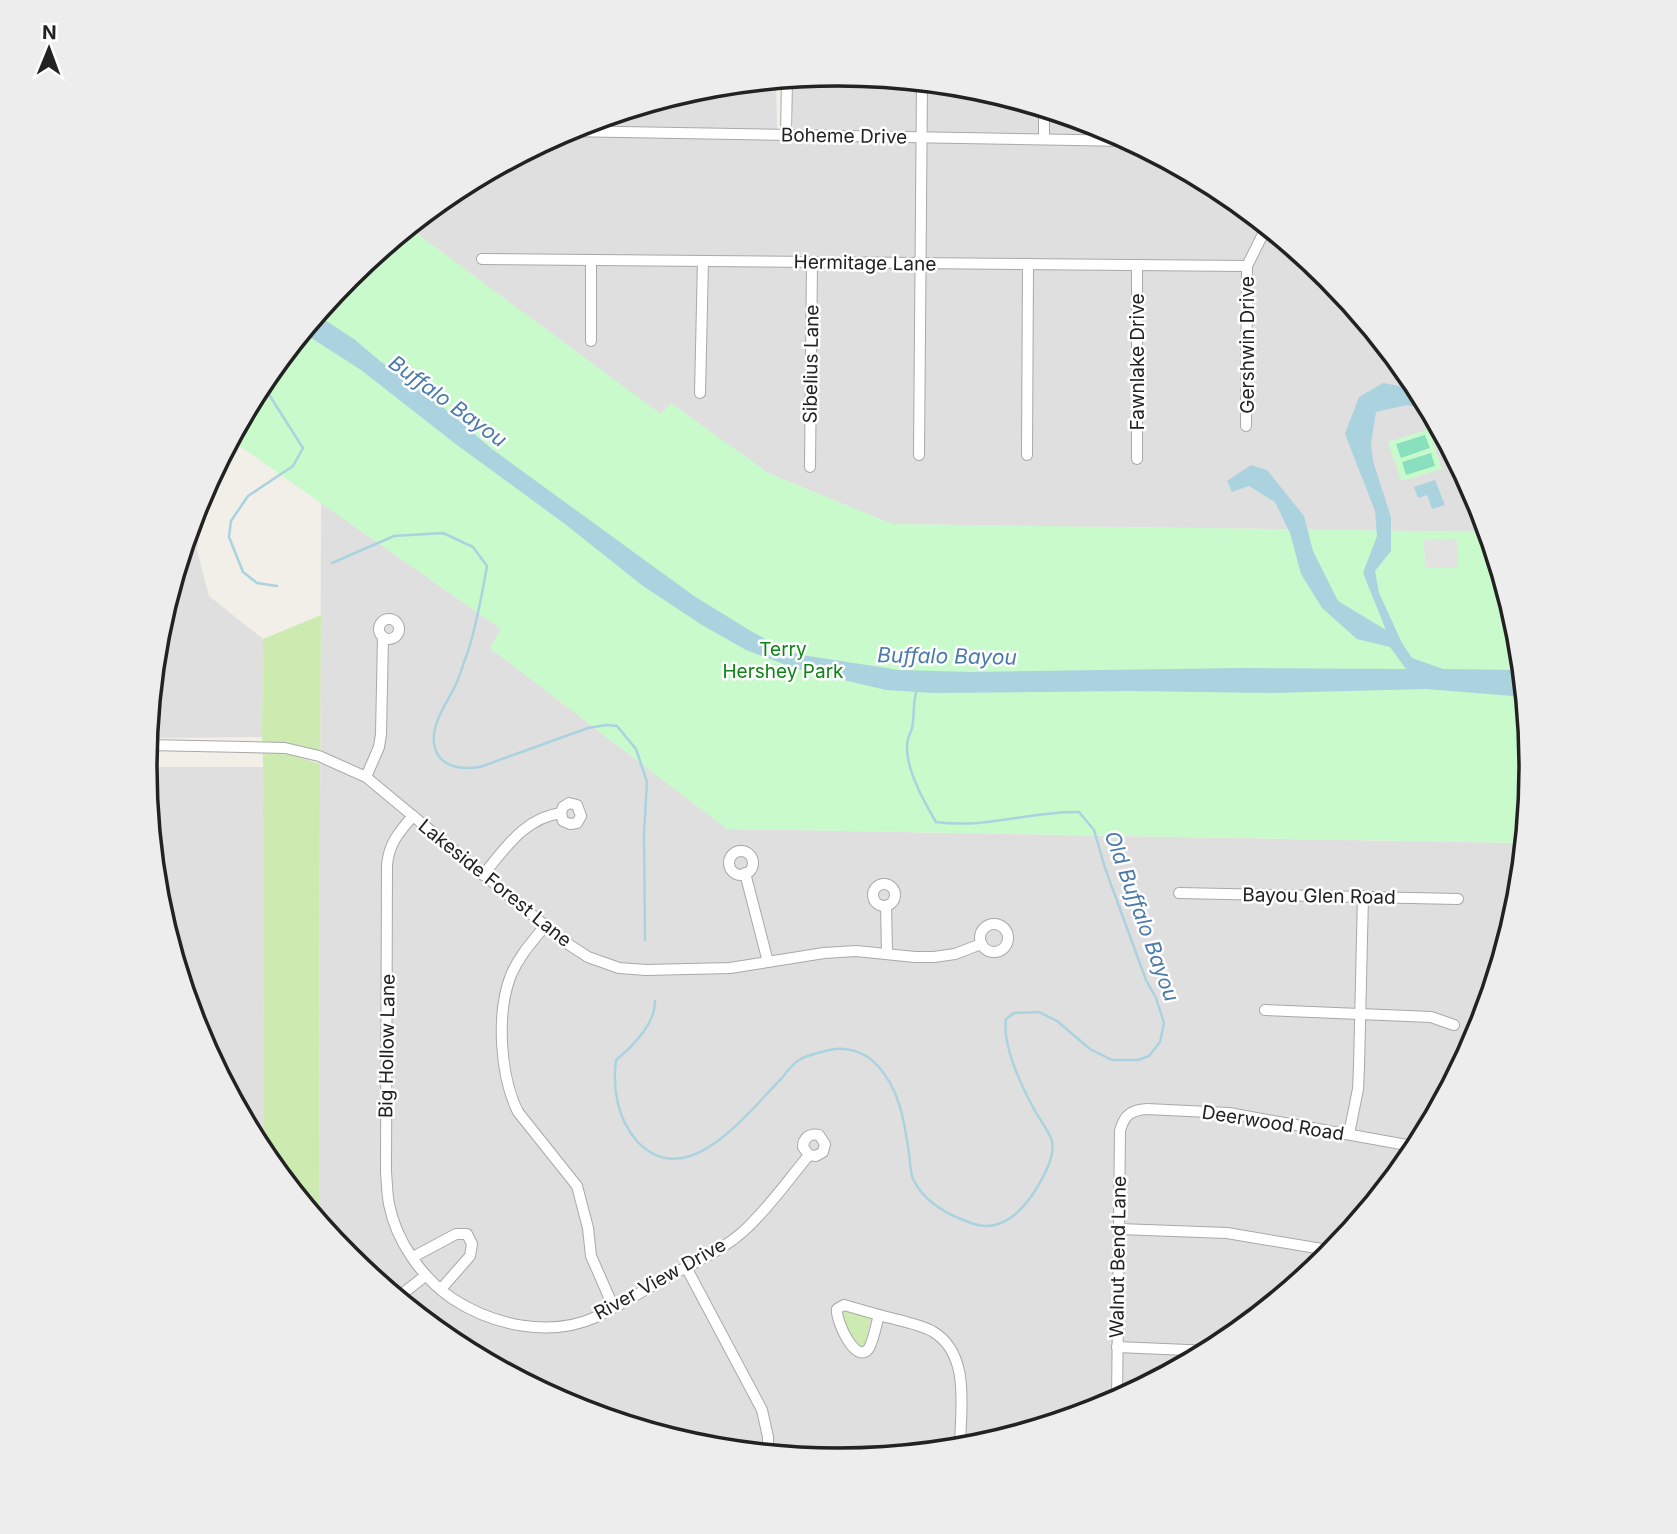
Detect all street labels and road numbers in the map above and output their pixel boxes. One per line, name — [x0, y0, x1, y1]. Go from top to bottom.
street label: Boheme Drive — [781, 123, 907, 149]
street label: Hermitage Lane — [793, 250, 937, 276]
street label: Gershwin Drive — [1236, 276, 1259, 414]
street label: Fawnlake Drive — [1126, 293, 1149, 431]
street label: Sibelius Lane — [798, 304, 824, 424]
street label: Lakeside Forest Lane — [414, 814, 576, 952]
street label: Bayou Glen Road — [1242, 883, 1396, 909]
street label: Big Hollow Lane — [374, 974, 400, 1118]
street label: Deerwood Road — [1200, 1100, 1346, 1146]
street label: Walnut Bend Lane — [1105, 1176, 1131, 1338]
street label: River View Drive — [590, 1233, 730, 1325]

